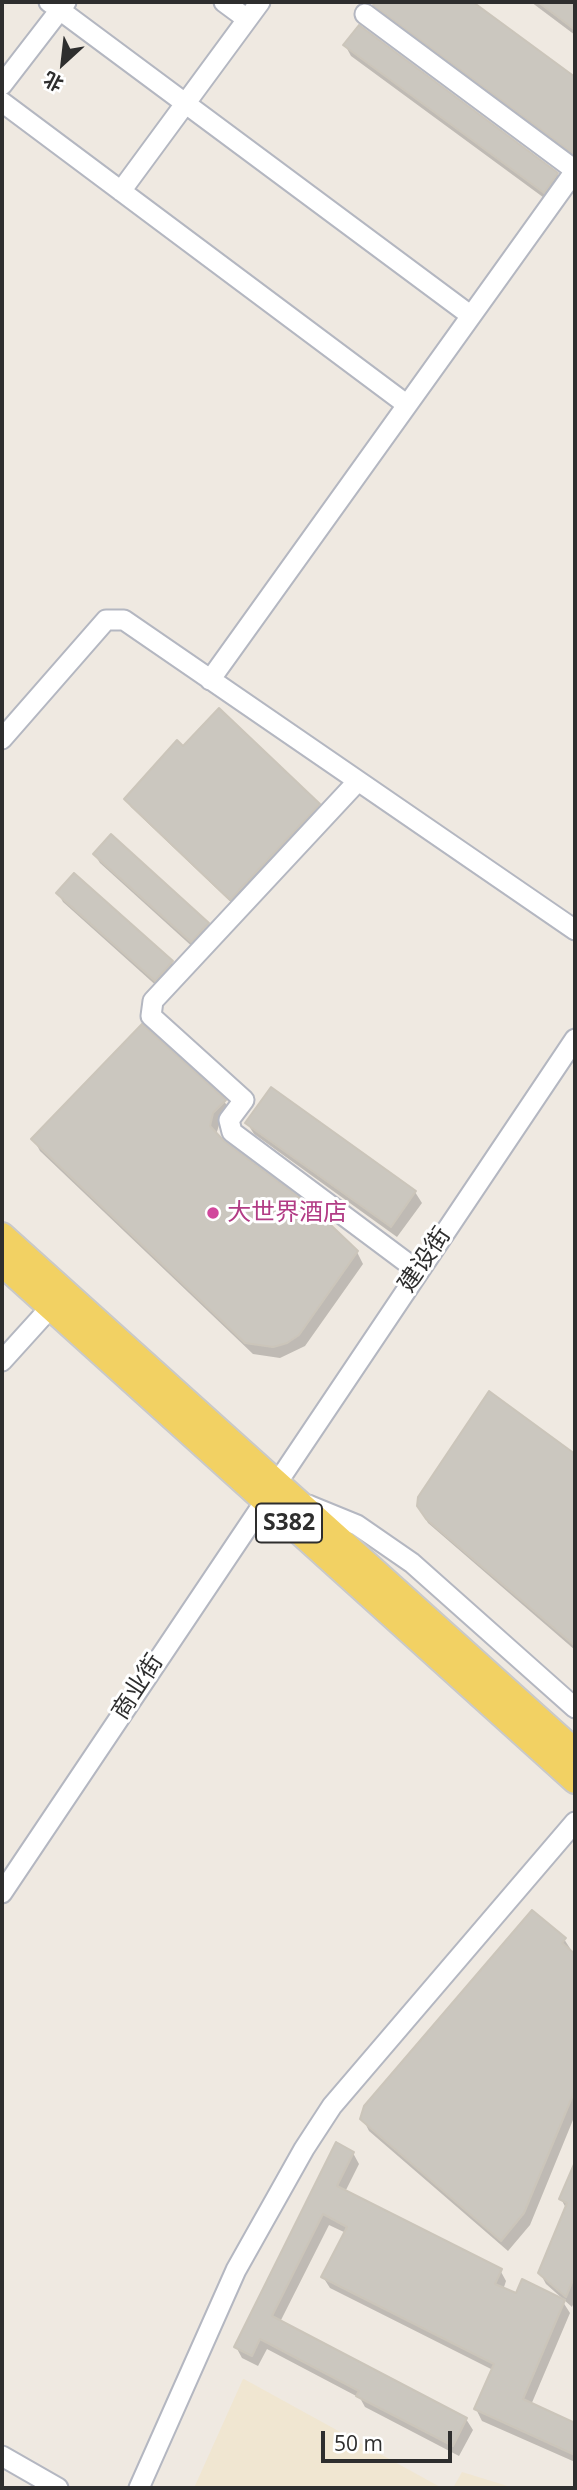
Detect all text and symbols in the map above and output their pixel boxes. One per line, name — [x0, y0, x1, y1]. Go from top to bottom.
north arrow — [28, 28, 98, 98]
text: 北 — [39, 66, 68, 98]
place label: 大世界酒店 — [227, 1199, 347, 1227]
marker: 大世界酒店 — [205, 1205, 221, 1221]
street label: 建设街 — [393, 1222, 457, 1298]
road number: S382 — [256, 1504, 322, 1542]
street label: 商业街 — [106, 1649, 170, 1725]
scale bar — [325, 2416, 456, 2460]
text: 50 m — [334, 2429, 383, 2457]

